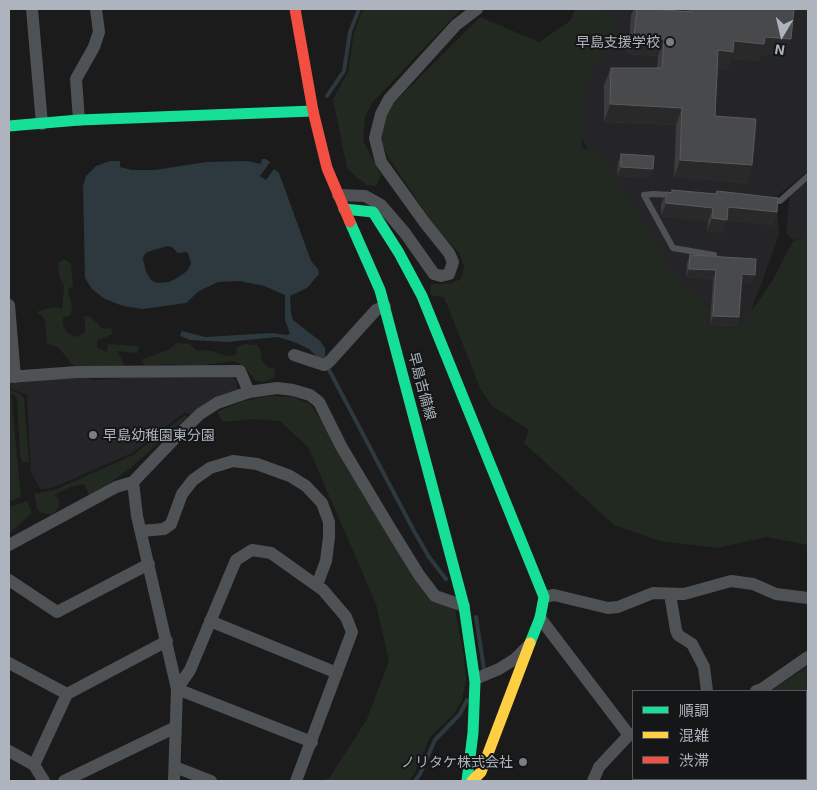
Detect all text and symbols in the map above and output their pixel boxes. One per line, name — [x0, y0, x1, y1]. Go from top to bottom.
north arrow — [757, 10, 807, 60]
place label: 早島支援学校 — [576, 34, 660, 50]
marker: 早島支援学校 — [664, 36, 676, 48]
text: N — [773, 41, 786, 59]
street label: 早島吉備線 — [405, 350, 439, 422]
place label: 早島幼稚園東分園 — [103, 427, 215, 443]
marker: 早島幼稚園東分園 — [87, 429, 99, 441]
legend — [632, 690, 807, 780]
text: 順調 — [679, 701, 709, 719]
text: 混雑 — [679, 726, 709, 744]
text: 渋滞 — [679, 751, 709, 769]
place label: ノリタケ株式会社 — [401, 754, 513, 770]
marker: ノリタケ株式会社 — [517, 756, 529, 768]

